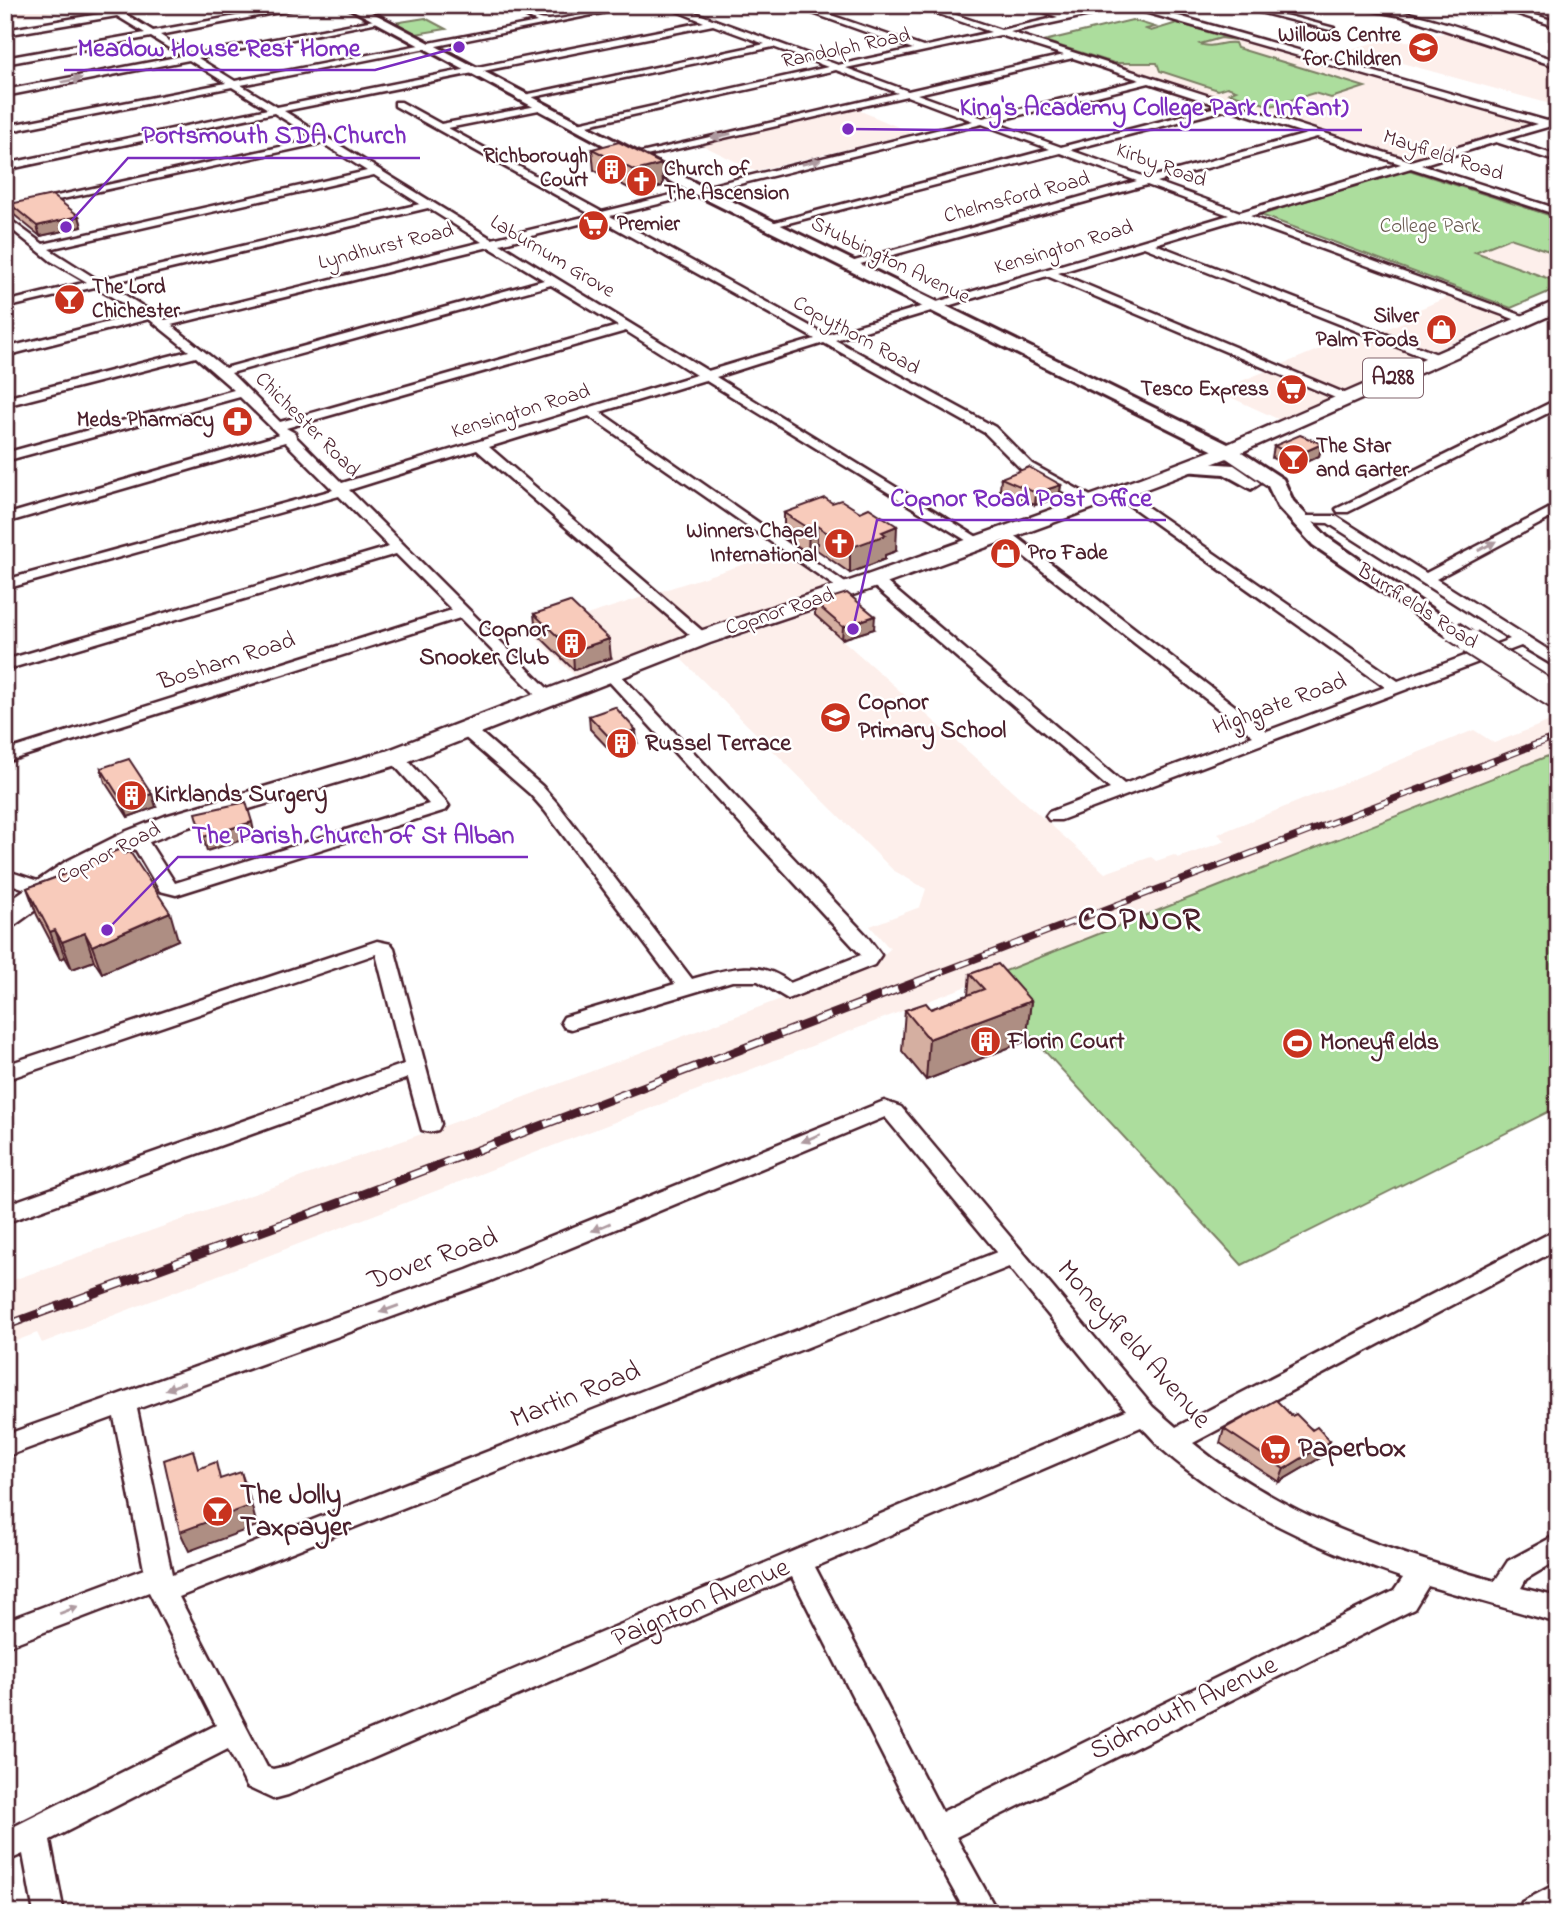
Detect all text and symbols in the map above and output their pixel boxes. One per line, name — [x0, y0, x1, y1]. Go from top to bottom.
street label: Randolph Road — [779, 21, 913, 77]
place label: Willows Centre for Children — [1278, 21, 1402, 75]
callout: Meadow House Rest Home — [64, 23, 375, 70]
text: Meadow House Rest Home — [78, 31, 362, 69]
school or university icon: Willows Centre for Children — [1407, 31, 1441, 65]
one-way arrow — [61, 74, 83, 85]
callout: King's Academy College Park (Infant) — [945, 83, 1362, 130]
text: King's Academy College Park (Infant) — [959, 90, 1349, 129]
callout: Portsmouth SDA Church — [128, 111, 420, 158]
text: Portsmouth SDA Church — [142, 118, 406, 156]
street label: Mayfield Road — [1378, 122, 1507, 192]
one-way arrow — [710, 131, 732, 142]
street label: Kirby Road — [1111, 136, 1211, 198]
place label: Richborough Court — [483, 142, 589, 196]
building icon: Richborough Court — [594, 152, 628, 186]
place label: Church of The Ascension — [664, 155, 789, 209]
one-way arrow — [801, 156, 823, 167]
street label: Chelmsford Road — [941, 164, 1094, 232]
church icon: Church of The Ascension — [624, 165, 658, 199]
street label: Laburnum Grove — [484, 208, 621, 307]
supermarket icon: Premier — [577, 208, 611, 242]
street label: Stubbington Avenue — [804, 209, 975, 315]
place label: Premier — [617, 210, 680, 240]
park label: College Park — [1380, 212, 1481, 244]
street label: Kensington Road — [991, 213, 1138, 285]
street label: Lyndhurst Road — [315, 216, 458, 280]
place label: The Lord Chichester — [92, 273, 180, 327]
bar icon: The Lord Chichester — [52, 283, 86, 317]
street label: Copythorn Road — [786, 289, 925, 385]
place label: Silver Palm Foods — [1316, 302, 1419, 356]
shop icon: Silver Palm Foods — [1425, 312, 1459, 346]
road number: A288 — [1363, 358, 1423, 398]
street label: Chichester Road — [247, 365, 367, 485]
supermarket icon: Tesco Express — [1275, 373, 1309, 407]
place label: Tesco Express — [1141, 375, 1269, 405]
street label: Kensington Road — [448, 377, 595, 449]
pharmacy icon: Meds Pharmacy — [220, 404, 254, 438]
place label: Meds Pharmacy — [77, 406, 214, 438]
place label: The Star and Garter — [1316, 432, 1409, 486]
bar icon: The Star and Garter — [1276, 442, 1310, 476]
callout: Copnor Road Post Office — [877, 473, 1166, 520]
text: Copnor Road Post Office — [890, 481, 1153, 519]
place label: Winners Chapel International — [686, 517, 817, 571]
church icon: Winners Chapel International — [823, 527, 857, 561]
shop icon: Pro Fade — [988, 537, 1022, 571]
place label: Pro Fade — [1028, 539, 1108, 569]
one-way arrow — [1477, 540, 1497, 552]
street label: Burrfields Road — [1350, 556, 1484, 658]
street label: Copnor Road — [722, 580, 838, 644]
place label: Copnor Snooker Club — [419, 613, 550, 676]
street label: Bosham Road — [153, 623, 300, 701]
building icon: Copnor Snooker Club — [555, 627, 589, 661]
street label: Highgate Road — [1208, 664, 1352, 745]
place label: Copnor Primary School — [858, 686, 1006, 750]
school or university icon: Copnor Primary School — [818, 700, 852, 734]
building icon: Russel Terrace — [605, 727, 639, 761]
place label: Russel Terrace — [645, 727, 792, 762]
building icon: Kirklands Surgery — [114, 778, 148, 812]
place label: Kirklands Surgery — [154, 778, 327, 814]
callout: The Parish Church of St Alban — [178, 810, 528, 857]
street label: Copnor Road — [52, 815, 166, 893]
text: The Parish Church of St Alban — [192, 818, 514, 856]
district label: COPNOR — [1078, 898, 1202, 945]
building icon: Florin Court — [968, 1025, 1002, 1059]
place label: Florin Court — [1007, 1025, 1125, 1060]
sports icon: Moneyfields — [1280, 1026, 1314, 1060]
place label: Moneyfields — [1320, 1026, 1439, 1062]
one-way arrow — [800, 1133, 821, 1144]
street label: Dover Road — [361, 1217, 504, 1303]
one-way arrow — [590, 1221, 611, 1232]
street label: Moneyfield Avenue — [1046, 1251, 1221, 1439]
one-way arrow — [378, 1303, 399, 1314]
street label: Martin Road — [505, 1351, 647, 1441]
one-way arrow — [165, 1381, 186, 1392]
place label: Paperbox — [1298, 1429, 1406, 1470]
supermarket icon: Paperbox — [1258, 1432, 1292, 1466]
place label: The Jolly Taxpayer — [240, 1476, 352, 1549]
bar icon: The Jolly Taxpayer — [200, 1495, 234, 1529]
street label: Paignton Avenue — [606, 1548, 797, 1660]
one-way arrow — [59, 1604, 80, 1615]
street label: Sidmouth Avenue — [1083, 1646, 1285, 1772]

